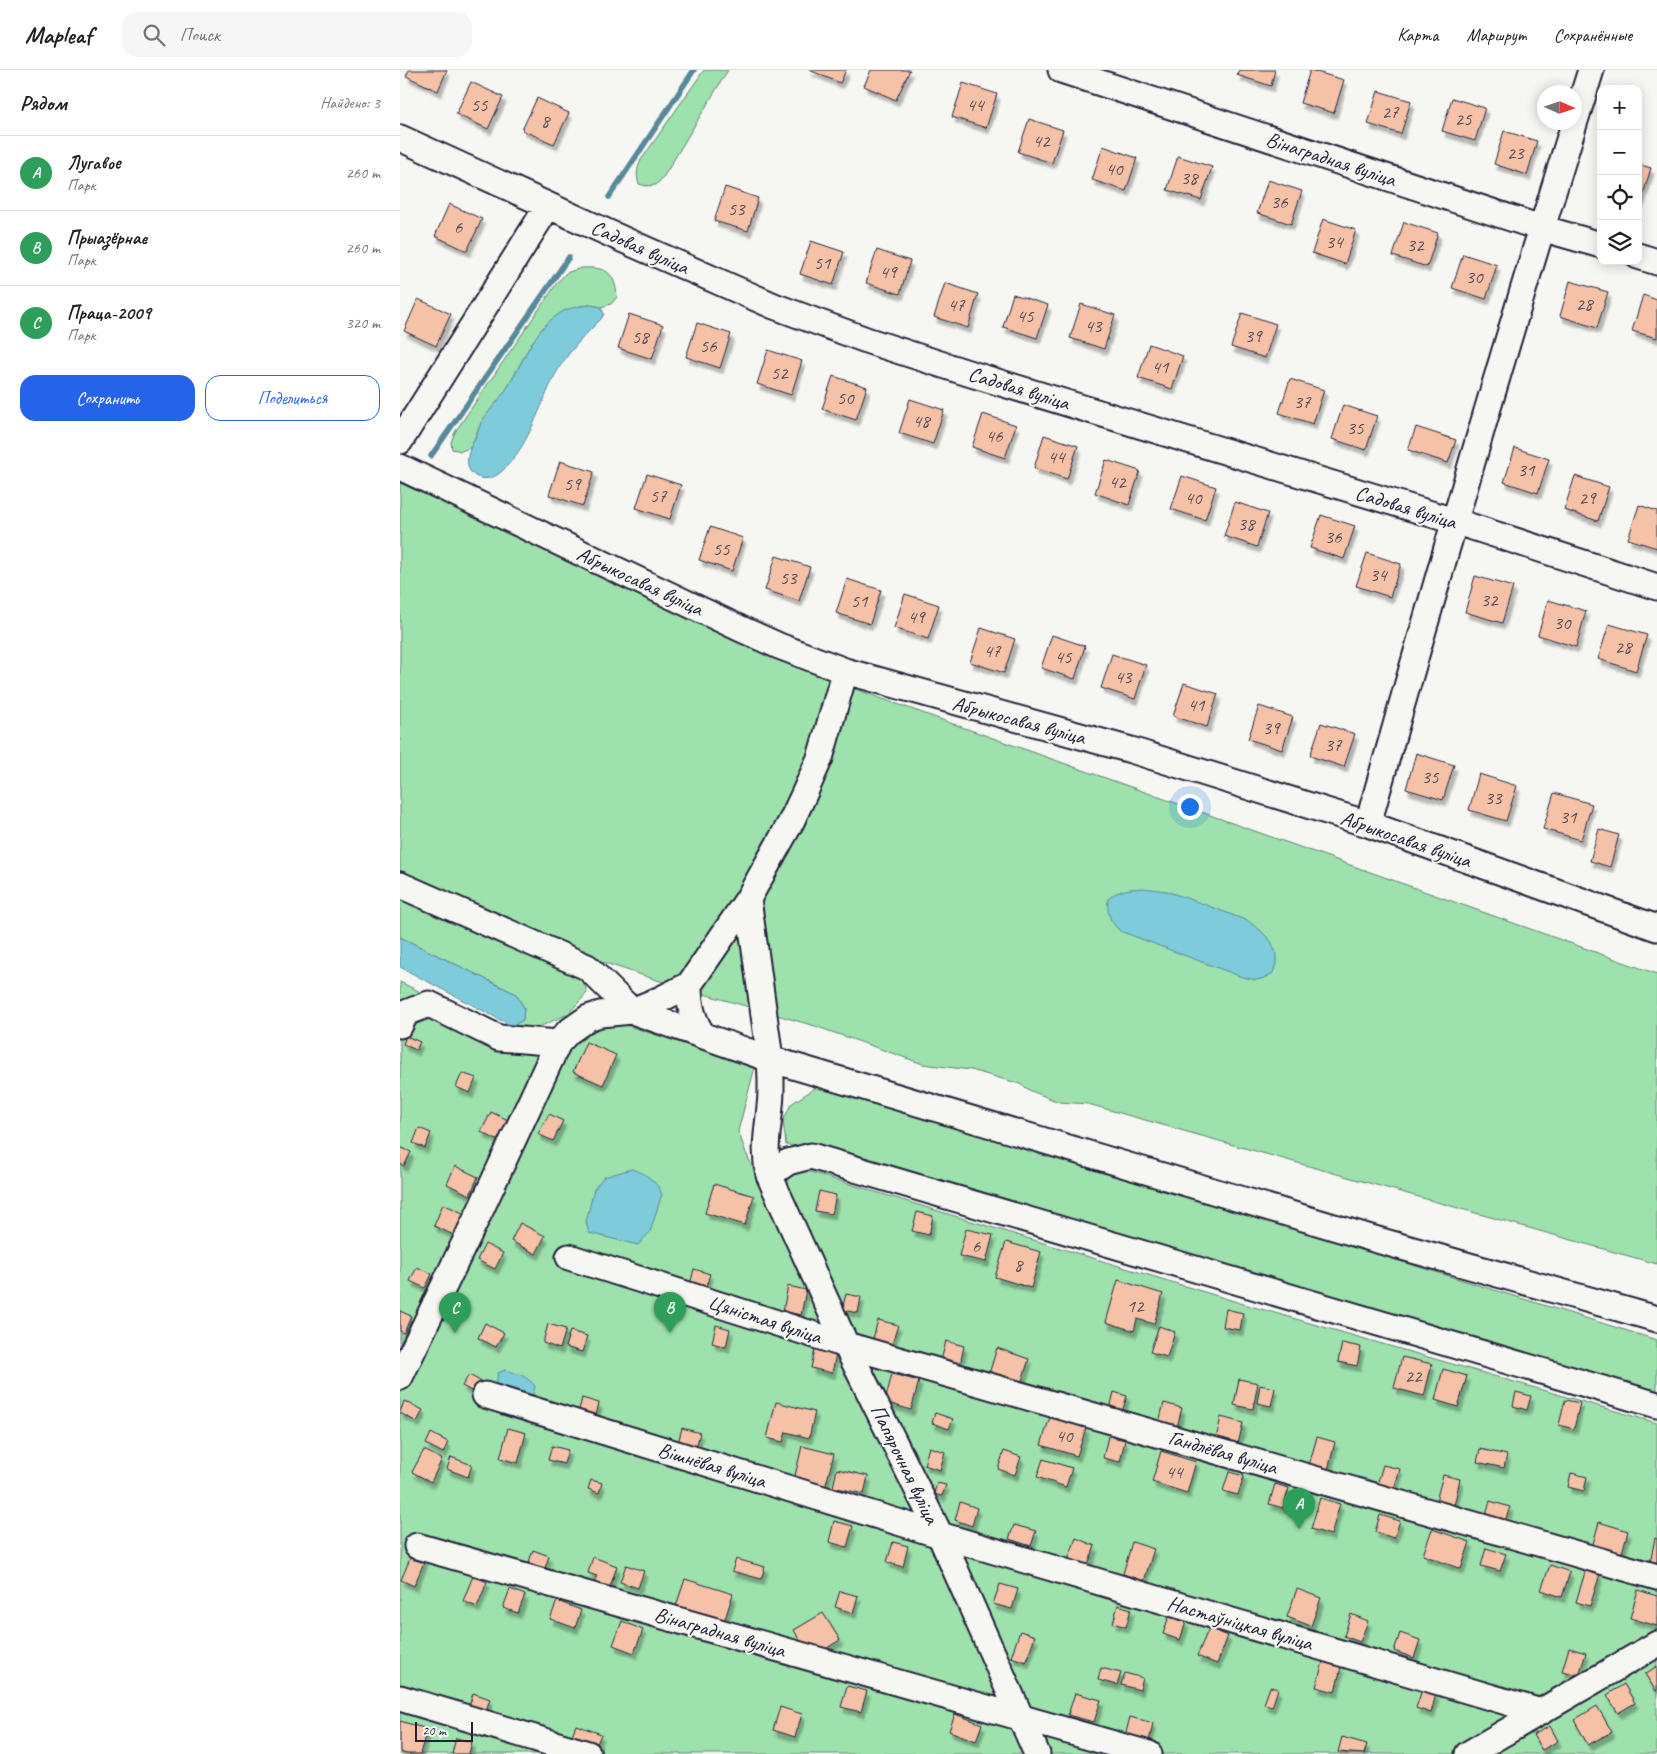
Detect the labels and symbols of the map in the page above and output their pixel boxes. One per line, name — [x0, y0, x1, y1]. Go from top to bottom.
north arrow — [1537, 85, 1582, 130]
house number: 55 — [470, 93, 489, 117]
house number: 44 — [966, 93, 986, 117]
house number: 27 — [1381, 100, 1400, 124]
house number: 25 — [1454, 107, 1473, 131]
house number: 8 — [541, 109, 552, 133]
street label: Вінаградная вуліца — [1263, 126, 1401, 193]
house number: 42 — [1032, 129, 1051, 153]
house number: 23 — [1506, 141, 1525, 165]
house number: 40 — [1105, 157, 1124, 181]
house number: 38 — [1180, 166, 1200, 190]
house number: 36 — [1270, 190, 1289, 214]
house number: 53 — [727, 197, 746, 221]
street label: Садовая вуліца — [587, 214, 695, 281]
house number: 6 — [454, 215, 464, 239]
house number: 34 — [1325, 230, 1345, 254]
house number: 32 — [1406, 233, 1425, 257]
house number: 51 — [813, 251, 832, 275]
house number: 49 — [879, 260, 898, 284]
house number: 30 — [1465, 265, 1484, 289]
house number: 28 — [1575, 292, 1595, 316]
house number: 47 — [947, 293, 966, 317]
house number: 45 — [1016, 304, 1035, 328]
house number: 43 — [1084, 314, 1103, 338]
house number: 39 — [1244, 324, 1263, 348]
house number: 58 — [631, 325, 651, 349]
house number: 56 — [699, 334, 718, 358]
house number: 41 — [1151, 355, 1170, 379]
street label: Садовая вуліца — [965, 360, 1074, 416]
house number: 52 — [770, 361, 789, 385]
house number: 50 — [836, 386, 855, 410]
house number: 37 — [1293, 390, 1312, 414]
house number: 48 — [912, 409, 932, 433]
house number: 35 — [1346, 416, 1365, 440]
house number: 46 — [985, 424, 1004, 448]
house number: 44 — [1047, 445, 1067, 469]
house number: 31 — [1517, 458, 1536, 482]
house number: 42 — [1108, 470, 1127, 494]
house number: 59 — [563, 472, 582, 496]
street label: Садовая вуліца — [1352, 479, 1461, 535]
house number: 57 — [649, 484, 668, 508]
house number: 40 — [1184, 486, 1203, 510]
house number: 29 — [1578, 486, 1597, 510]
house number: 38 — [1237, 512, 1257, 536]
house number: 36 — [1324, 525, 1343, 549]
house number: 55 — [712, 537, 731, 561]
street label: Абрыкосавая вуліца — [573, 540, 709, 622]
house number: 34 — [1369, 563, 1389, 587]
house number: 53 — [779, 566, 798, 590]
house number: 32 — [1480, 588, 1499, 612]
house number: 51 — [850, 589, 869, 613]
house number: 49 — [907, 605, 926, 629]
house number: 30 — [1553, 611, 1572, 635]
house number: 28 — [1614, 635, 1634, 659]
house number: 47 — [983, 639, 1002, 663]
house number: 45 — [1054, 645, 1073, 669]
house number: 43 — [1114, 665, 1133, 689]
street label: Абрыкосавая вуліца — [950, 690, 1090, 751]
house number: 41 — [1187, 693, 1206, 717]
house number: 39 — [1262, 716, 1281, 740]
house number: 37 — [1324, 733, 1343, 757]
house number: 35 — [1421, 765, 1440, 789]
house number: 33 — [1484, 786, 1503, 810]
your location — [1177, 794, 1203, 820]
street label: Абрыкосавая вуліца — [1337, 805, 1476, 874]
house number: 31 — [1559, 805, 1578, 829]
house number: 6 — [972, 1234, 982, 1258]
house number: 8 — [1014, 1253, 1025, 1277]
street label: Цяністая вуліца — [705, 1288, 827, 1350]
pin: C — [439, 1292, 471, 1333]
pin: B — [654, 1292, 686, 1333]
house number: 12 — [1126, 1294, 1145, 1318]
house number: 22 — [1404, 1364, 1423, 1388]
street label: Папярочная вуліца — [865, 1400, 946, 1530]
house number: 40 — [1055, 1424, 1074, 1448]
street label: Гандлёвая вуліца — [1166, 1424, 1282, 1480]
street label: Вішнёвая вуліца — [655, 1436, 771, 1494]
house number: 44 — [1165, 1460, 1185, 1484]
pin: A — [1283, 1488, 1315, 1529]
street label: Настаўніцкая вуліца — [1164, 1590, 1317, 1657]
street label: Вінаградная вуліца — [652, 1601, 790, 1664]
scale bar — [415, 1719, 472, 1742]

